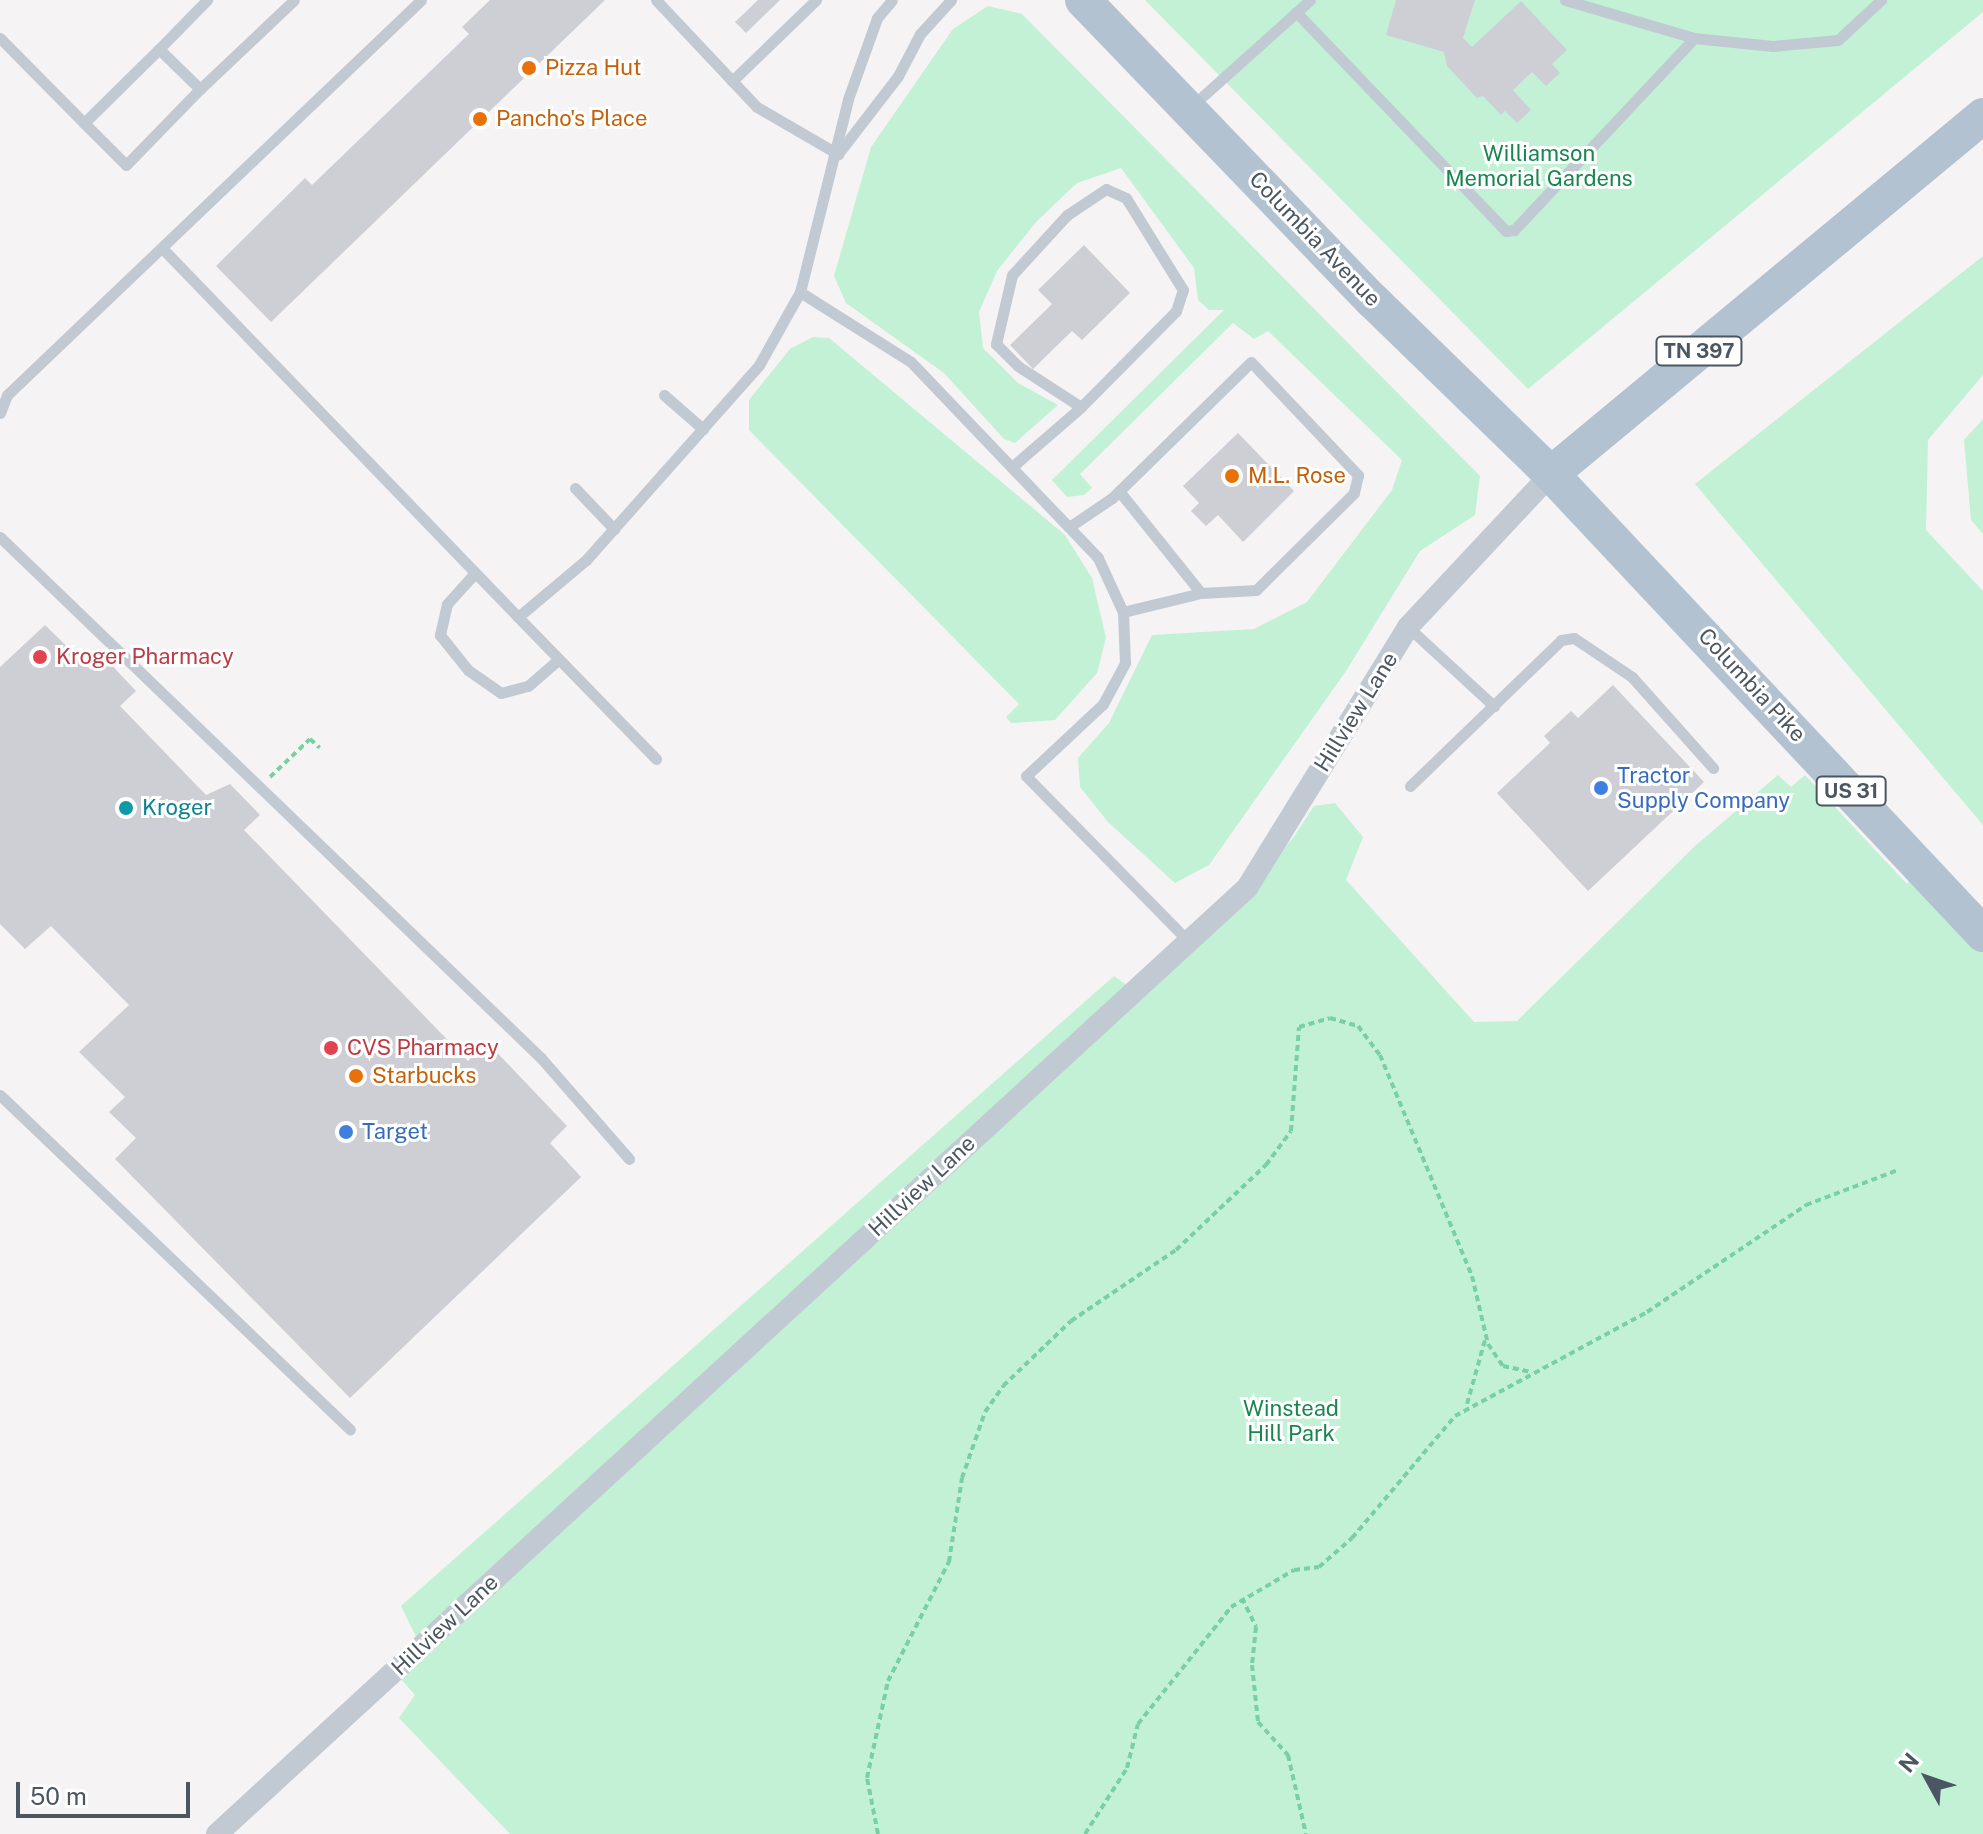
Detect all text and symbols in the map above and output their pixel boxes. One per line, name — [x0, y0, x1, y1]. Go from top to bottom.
place label: Pizza Hut — [545, 55, 642, 81]
marker: Pizza Hut — [520, 59, 538, 77]
place label: Pancho's Place — [496, 106, 647, 132]
marker: Pancho's Place — [471, 110, 489, 128]
park label: Williamson Memorial Gardens — [1445, 140, 1633, 192]
street label: Columbia Avenue — [1244, 166, 1386, 312]
road number: TN 397 — [1655, 335, 1743, 367]
place label: M.L. Rose — [1248, 463, 1346, 489]
marker: M.L. Rose — [1223, 467, 1241, 485]
street label: Columbia Pike — [1693, 623, 1811, 747]
place label: Kroger Pharmacy — [56, 644, 234, 670]
street label: Hillview Lane — [1309, 647, 1403, 777]
marker: Kroger Pharmacy — [31, 648, 49, 666]
place label: Tractor Supply Company — [1617, 762, 1790, 814]
road number: US 31 — [1815, 775, 1887, 807]
marker: Tractor Supply Company — [1592, 779, 1610, 797]
place label: Kroger — [142, 795, 212, 821]
marker: Kroger — [117, 799, 135, 817]
place label: CVS Pharmacy — [347, 1035, 499, 1061]
marker: CVS Pharmacy — [322, 1039, 340, 1057]
place label: Starbucks — [372, 1063, 476, 1089]
marker: Starbucks — [347, 1067, 365, 1085]
place label: Target — [362, 1119, 428, 1145]
marker: Target — [337, 1123, 355, 1141]
street label: Hillview Lane — [863, 1130, 981, 1242]
park label: Winstead Hill Park — [1243, 1395, 1339, 1446]
street label: Hillview Lane — [386, 1569, 504, 1681]
north arrow — [1887, 1738, 1967, 1818]
text: N — [1893, 1748, 1924, 1778]
scale bar — [20, 1766, 194, 1816]
text: 50 m — [30, 1782, 87, 1810]

